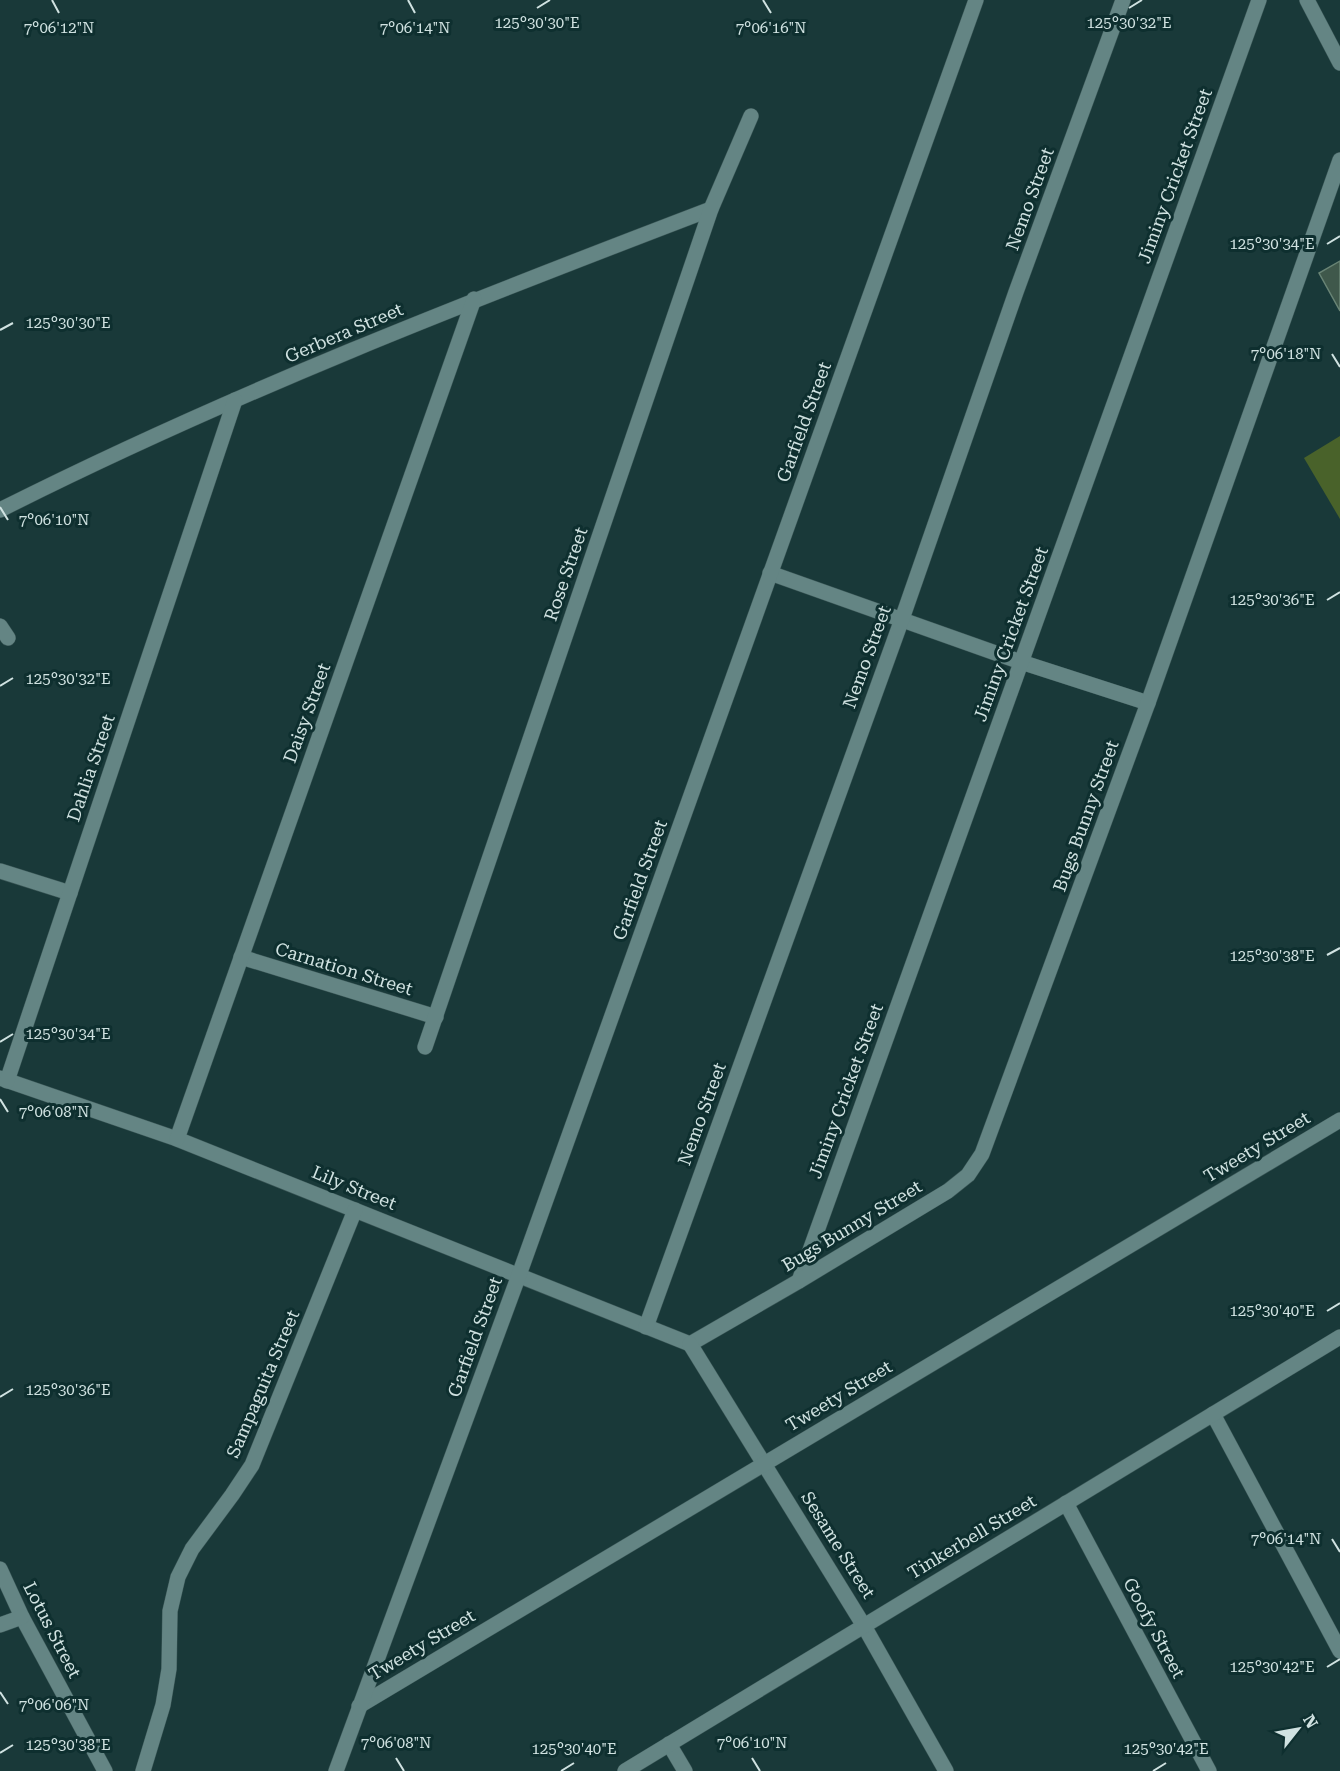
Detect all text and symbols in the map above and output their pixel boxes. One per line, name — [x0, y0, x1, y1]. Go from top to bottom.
text: 125°30'30"E — [494, 14, 580, 32]
text: 125°30'32"E — [1086, 14, 1172, 32]
text: 7°06'12"N — [24, 19, 94, 37]
text: 7°06'14"N — [380, 19, 450, 37]
text: 7°06'16"N — [736, 19, 806, 37]
street label: Jiminy Cricket Street — [1133, 85, 1216, 266]
street label: Nemo Street — [1001, 144, 1058, 253]
text: 125°30'34"E — [1229, 235, 1315, 253]
street label: Gerbera Street — [282, 298, 406, 367]
text: 125°30'30"E — [25, 314, 111, 332]
text: 7°06'18"N — [1251, 345, 1321, 363]
street label: Garfield Street — [772, 359, 835, 485]
text: 7°06'10"N — [19, 511, 89, 529]
street label: Rose Street — [540, 524, 591, 623]
street label: Jiminy Cricket Street — [969, 543, 1052, 724]
text: 125°30'36"E — [1229, 591, 1315, 609]
street label: Nemo Street — [838, 602, 895, 711]
street label: Daisy Street — [279, 660, 334, 766]
text: 125°30'32"E — [25, 670, 111, 688]
street label: Dahlia Street — [62, 711, 119, 824]
street label: Bugs Bunny Street — [1048, 737, 1123, 894]
street label: Garfield Street — [608, 817, 671, 943]
street label: Carnation Street — [273, 938, 416, 999]
text: 125°30'38"E — [1229, 947, 1315, 965]
street label: Jiminy Cricket Street — [804, 1000, 887, 1181]
text: 125°30'34"E — [25, 1025, 111, 1043]
street label: Nemo Street — [673, 1059, 730, 1168]
text: 7°06'08"N — [19, 1103, 89, 1121]
street label: Tweety Street — [1200, 1106, 1314, 1187]
street label: Lily Street — [309, 1161, 400, 1214]
street label: Bugs Bunny Street — [778, 1175, 926, 1276]
street label: Garfield Street — [443, 1274, 506, 1400]
text: 125°30'40"E — [1229, 1302, 1315, 1320]
street label: Sampaguita Street — [222, 1306, 303, 1461]
street label: Tweety Street — [782, 1355, 896, 1436]
text: 125°30'36"E — [25, 1381, 111, 1399]
street label: Sesame Street — [797, 1487, 880, 1602]
street label: Tinkerbell Street — [904, 1490, 1040, 1583]
text: 7°06'14"N — [1251, 1530, 1321, 1548]
street label: Goofy Street — [1119, 1574, 1190, 1682]
street label: Lotus Street — [19, 1578, 86, 1682]
street label: Tweety Street — [365, 1604, 479, 1685]
text: 125°30'42"E — [1229, 1658, 1315, 1676]
text: 7°06'06"N — [19, 1696, 89, 1714]
north arrow — [1268, 1699, 1328, 1759]
text: N — [1299, 1711, 1322, 1732]
text: 7°06'08"N — [361, 1734, 431, 1752]
text: 7°06'10"N — [717, 1734, 787, 1752]
text: 125°30'38"E — [25, 1736, 111, 1754]
text: 125°30'40"E — [531, 1740, 617, 1758]
text: 125°30'42"E — [1123, 1740, 1209, 1758]

